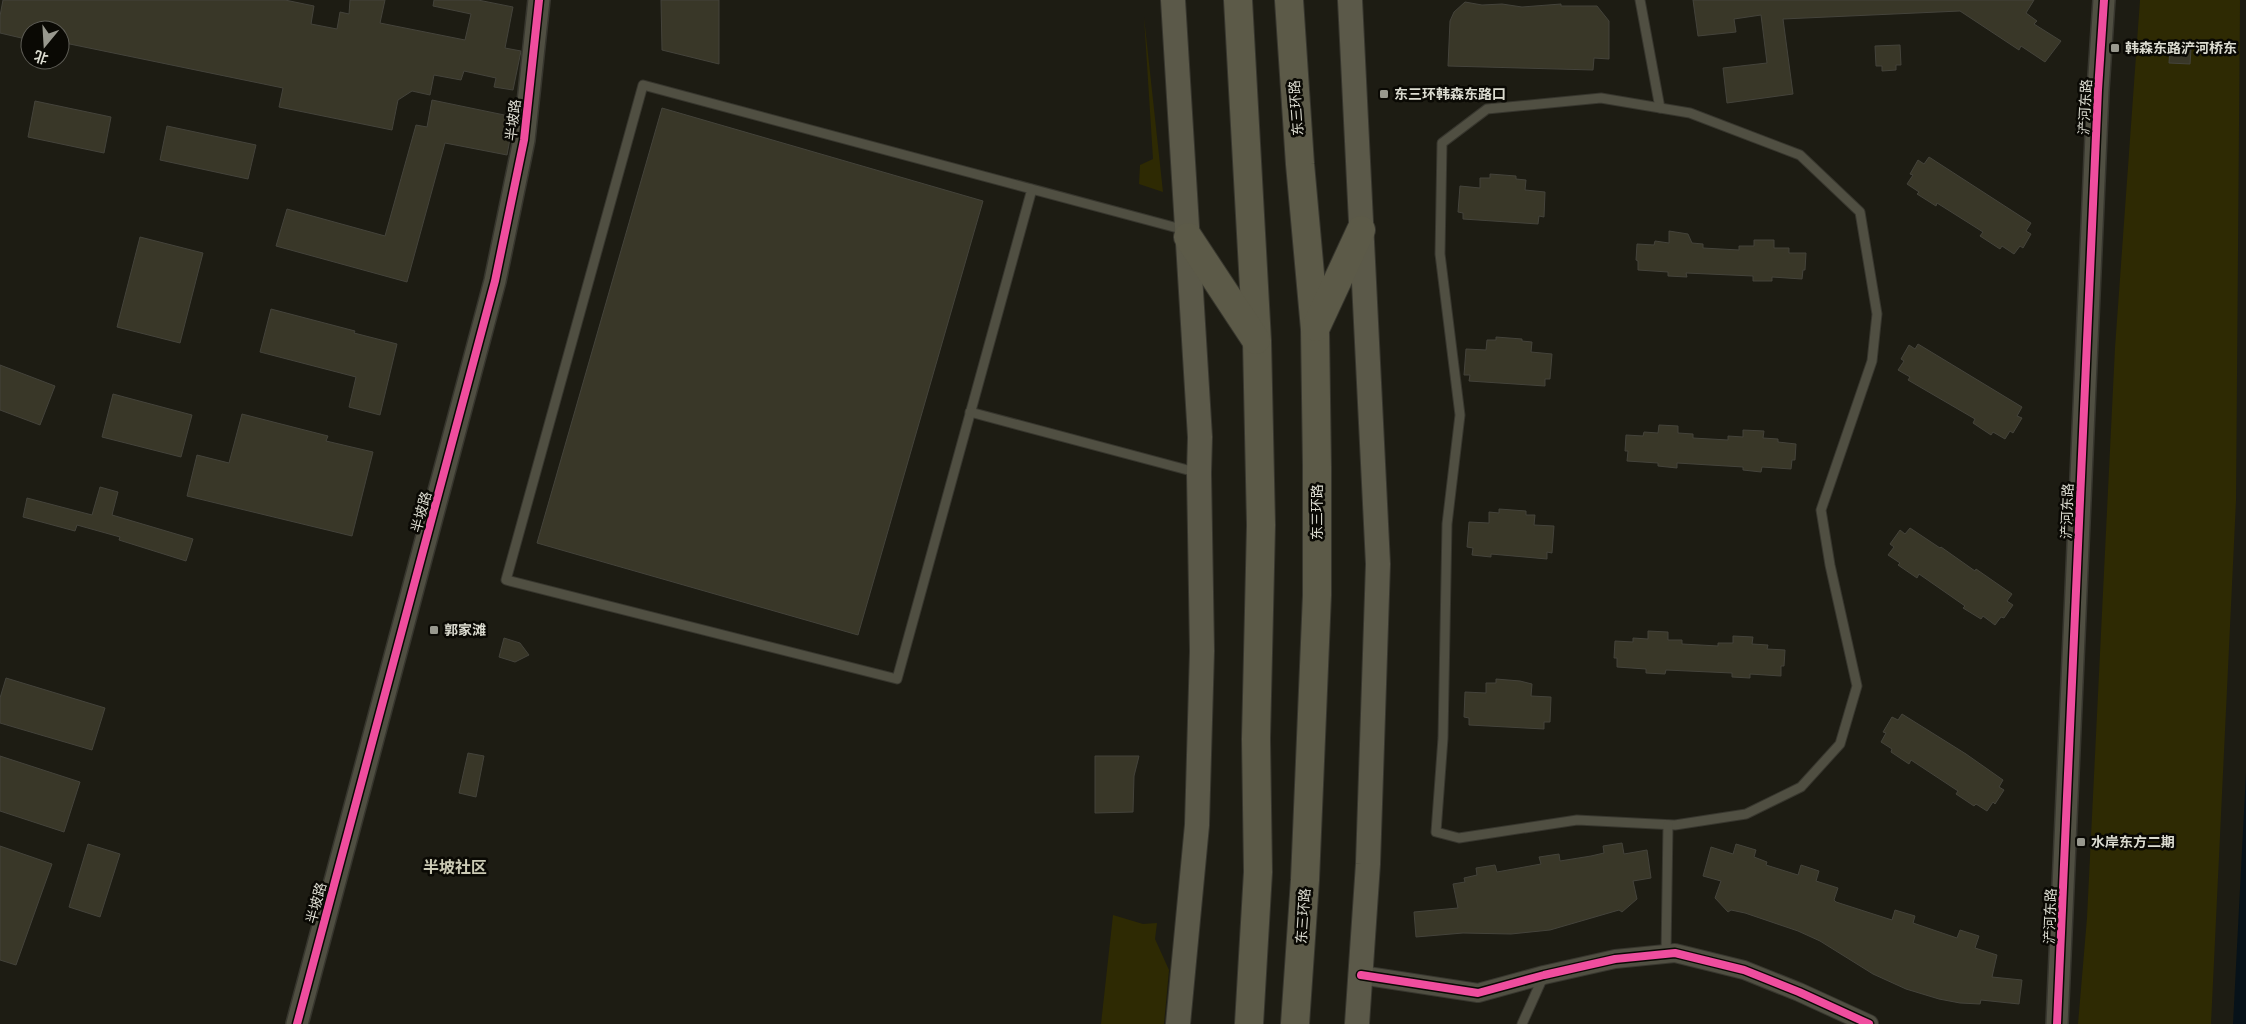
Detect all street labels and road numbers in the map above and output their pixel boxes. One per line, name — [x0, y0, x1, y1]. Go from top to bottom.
street label: 东三环路 — [1285, 79, 1307, 137]
street label: 浐河东路 — [2075, 79, 2095, 135]
street label: 半坡路 — [502, 98, 524, 142]
street label: 浐河东路 — [2057, 483, 2077, 539]
street label: 东三环路 — [1308, 484, 1326, 540]
street label: 半坡路 — [407, 489, 435, 535]
street label: 半坡路 — [302, 880, 330, 926]
street label: 东三环路 — [1292, 887, 1314, 945]
street label: 浐河东路 — [2040, 888, 2060, 944]

